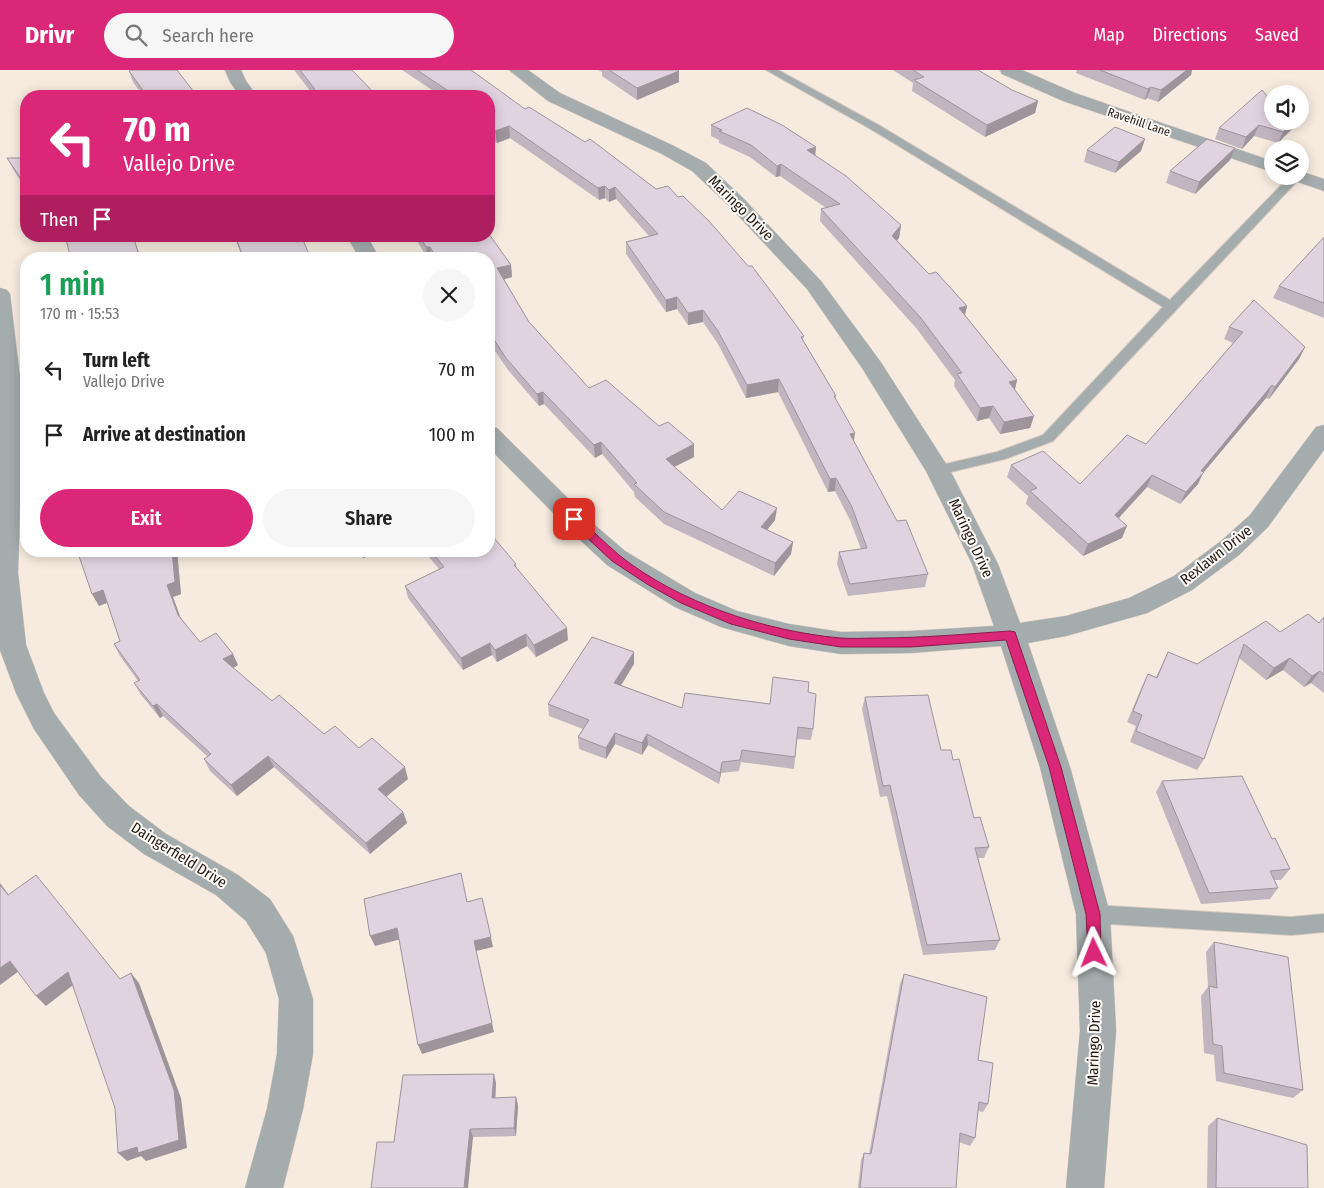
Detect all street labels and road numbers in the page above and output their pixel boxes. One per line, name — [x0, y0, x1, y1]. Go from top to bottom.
street label: Ravehill Lane — [1106, 105, 1172, 139]
street label: Maringo Drive — [705, 172, 777, 244]
street label: Maringo Drive — [945, 496, 997, 580]
street label: Rexlawn Drive — [1177, 521, 1255, 589]
street label: Daingerfield Drive — [128, 818, 230, 892]
street label: Maringo Drive — [1084, 1000, 1104, 1086]

